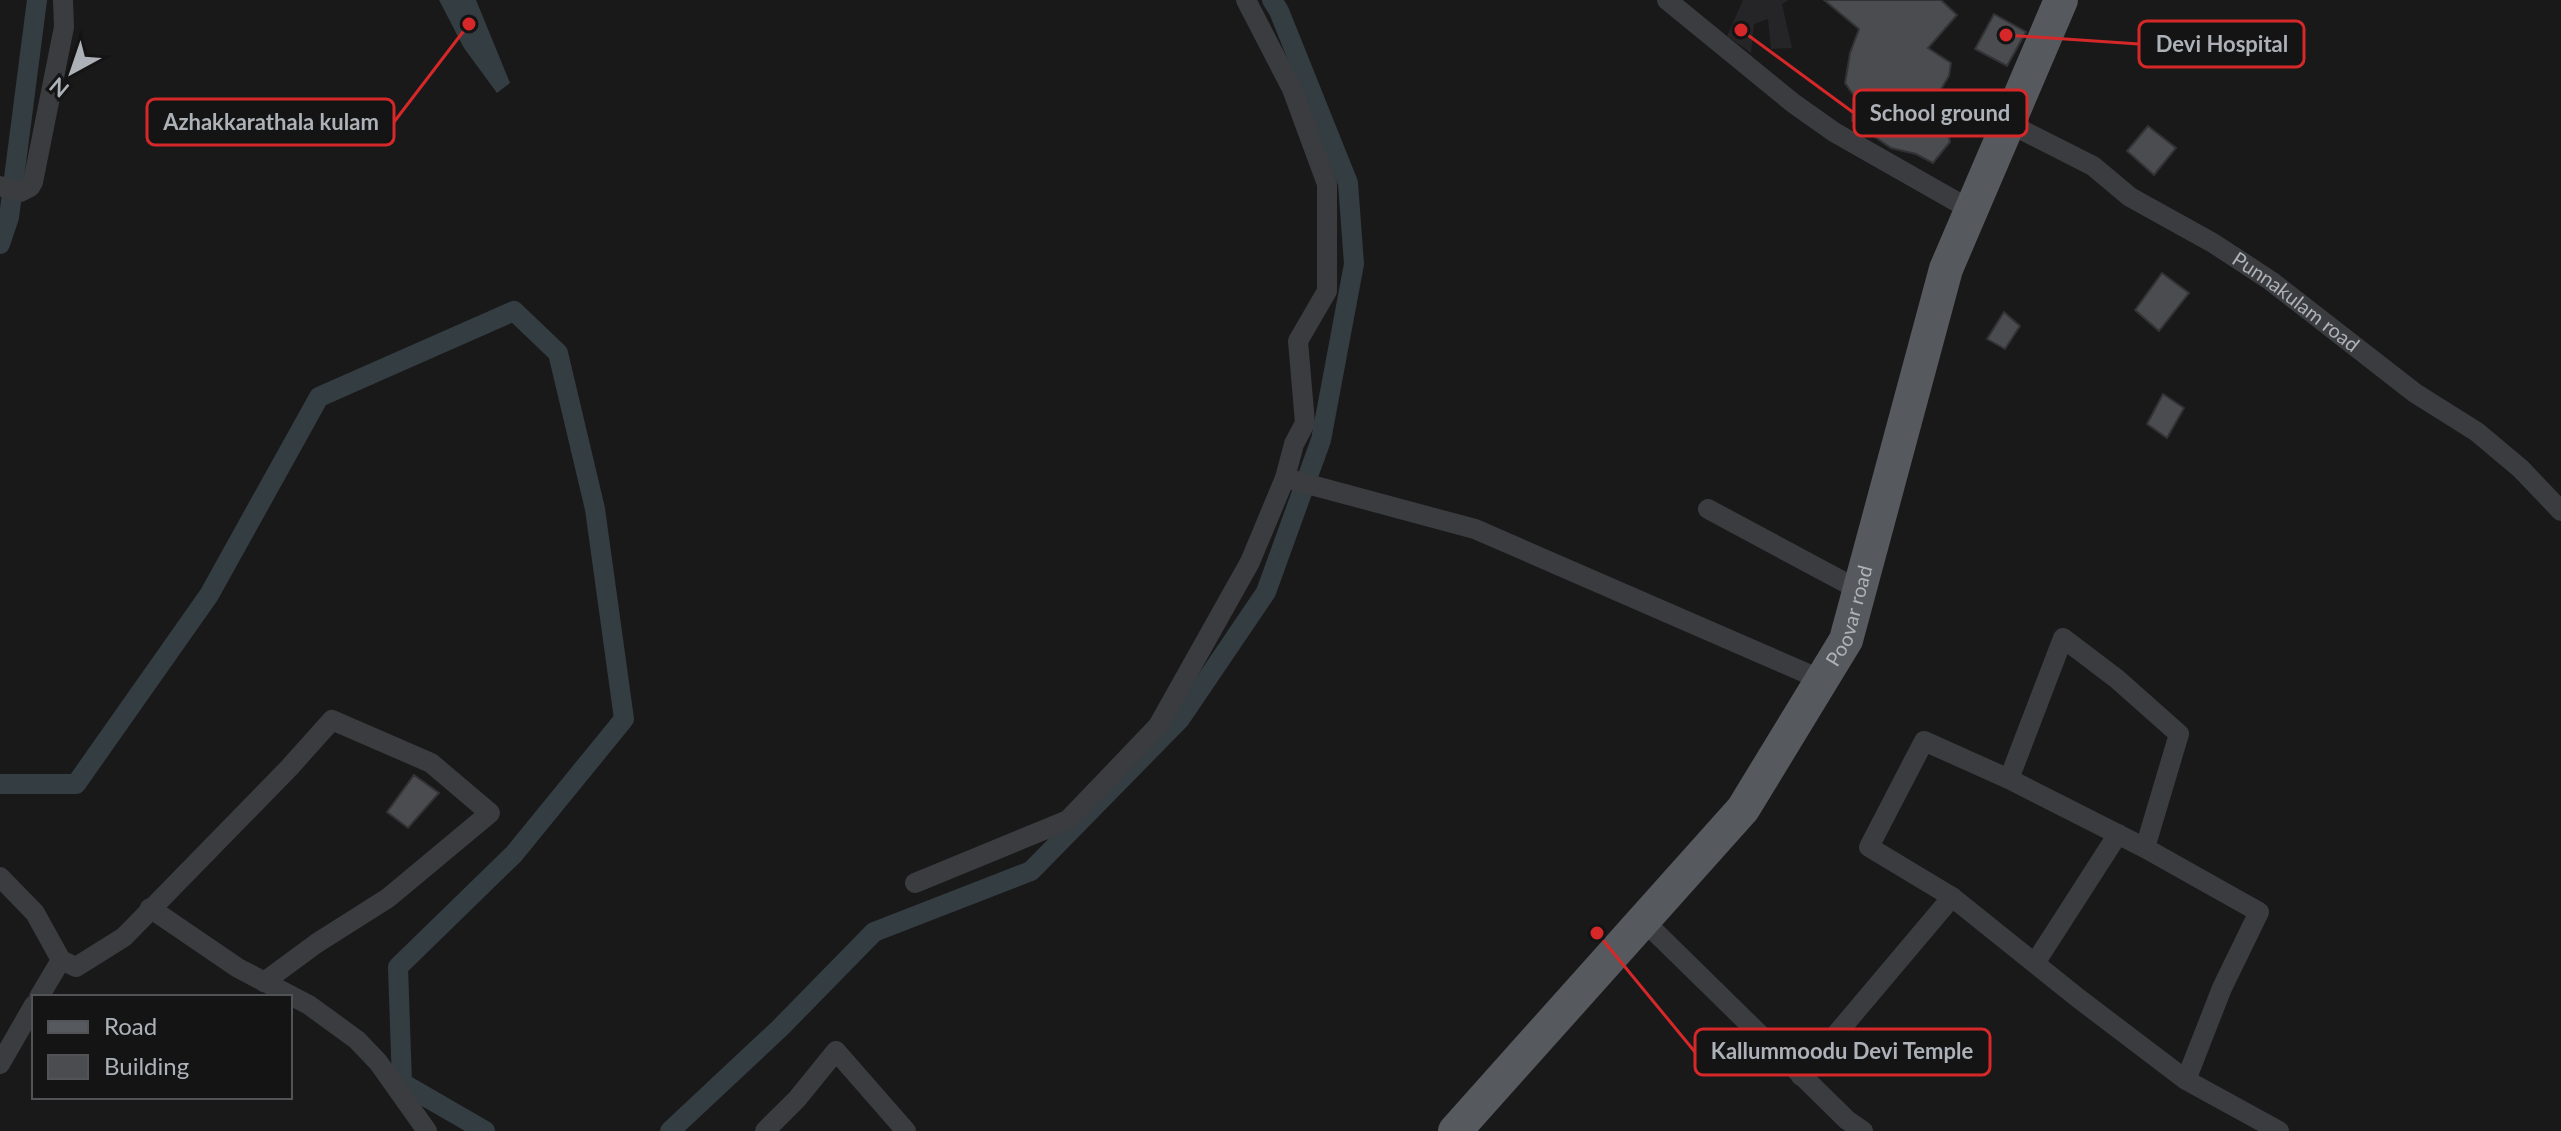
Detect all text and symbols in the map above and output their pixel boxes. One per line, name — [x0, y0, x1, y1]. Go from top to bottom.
callout: Devi Hospital — [2139, 21, 2304, 67]
text: Devi Hospital — [2156, 30, 2288, 57]
north arrow — [32, 32, 112, 112]
text: N — [44, 72, 74, 103]
callout: School ground — [1854, 90, 2027, 136]
callout: Azhakkarathala kulam — [147, 99, 394, 145]
text: School ground — [1870, 99, 2010, 126]
text: Azhakkarathala kulam — [162, 108, 379, 135]
street label: Punnakulam road — [2228, 246, 2365, 356]
street label: Poovar road — [1820, 563, 1877, 670]
legend — [32, 995, 292, 1099]
text: Road — [104, 1011, 157, 1040]
callout: Kallummoodu Devi Temple — [1695, 1029, 1990, 1075]
text: Kallummoodu Devi Temple — [1711, 1037, 1973, 1064]
text: Building — [104, 1051, 189, 1080]

